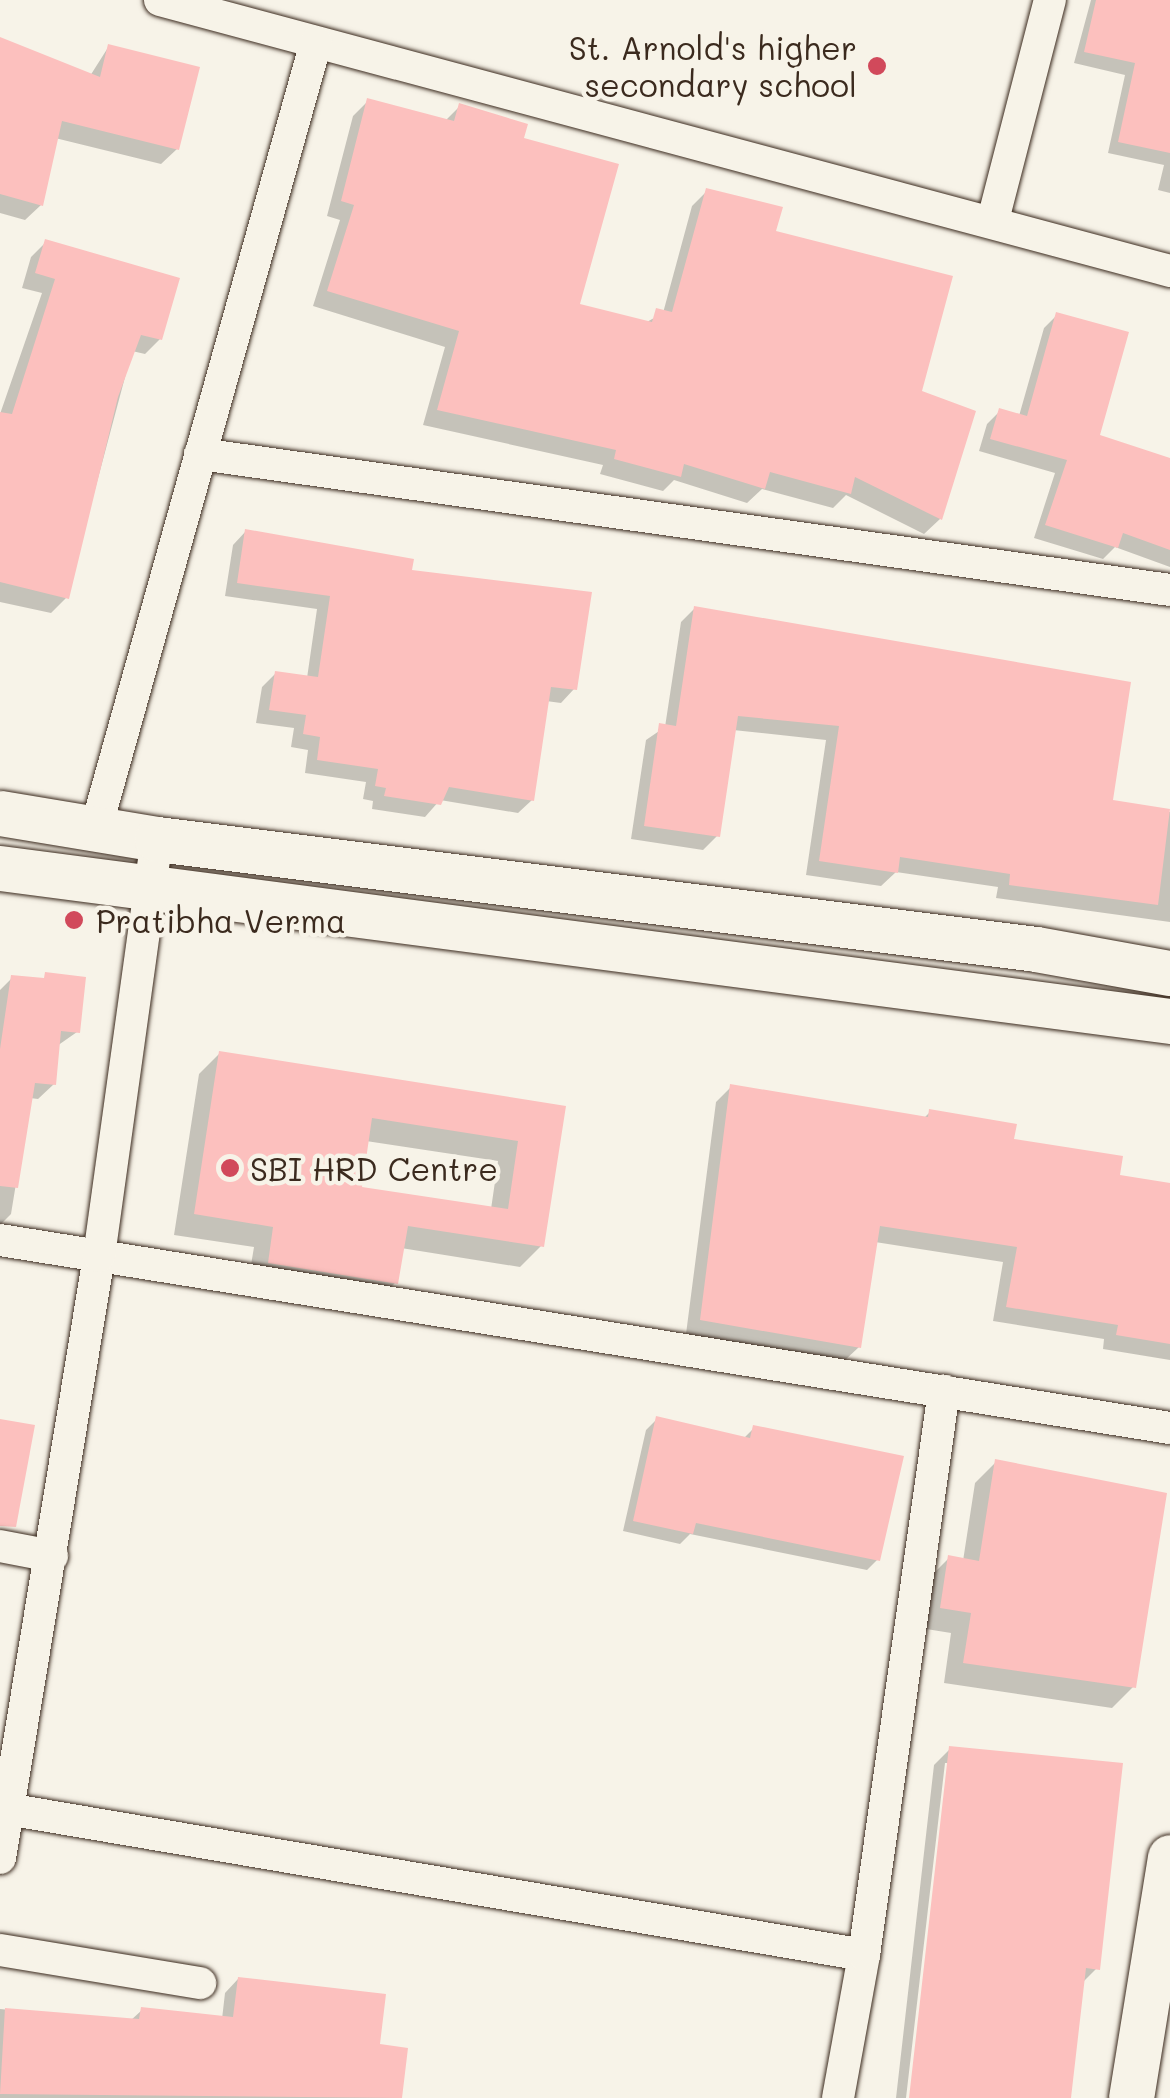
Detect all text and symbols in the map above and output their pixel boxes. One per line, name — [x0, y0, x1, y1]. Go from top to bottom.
place label: St. Arnold's higher secondary school — [569, 29, 857, 104]
marker: St. Arnold's higher secondary school — [866, 55, 888, 77]
place label: Pratibha Verma — [96, 901, 346, 939]
marker: Pratibha Verma — [61, 907, 87, 933]
place label: SBI HRD Centre — [250, 1149, 498, 1187]
marker: SBI HRD Centre — [219, 1157, 241, 1179]

